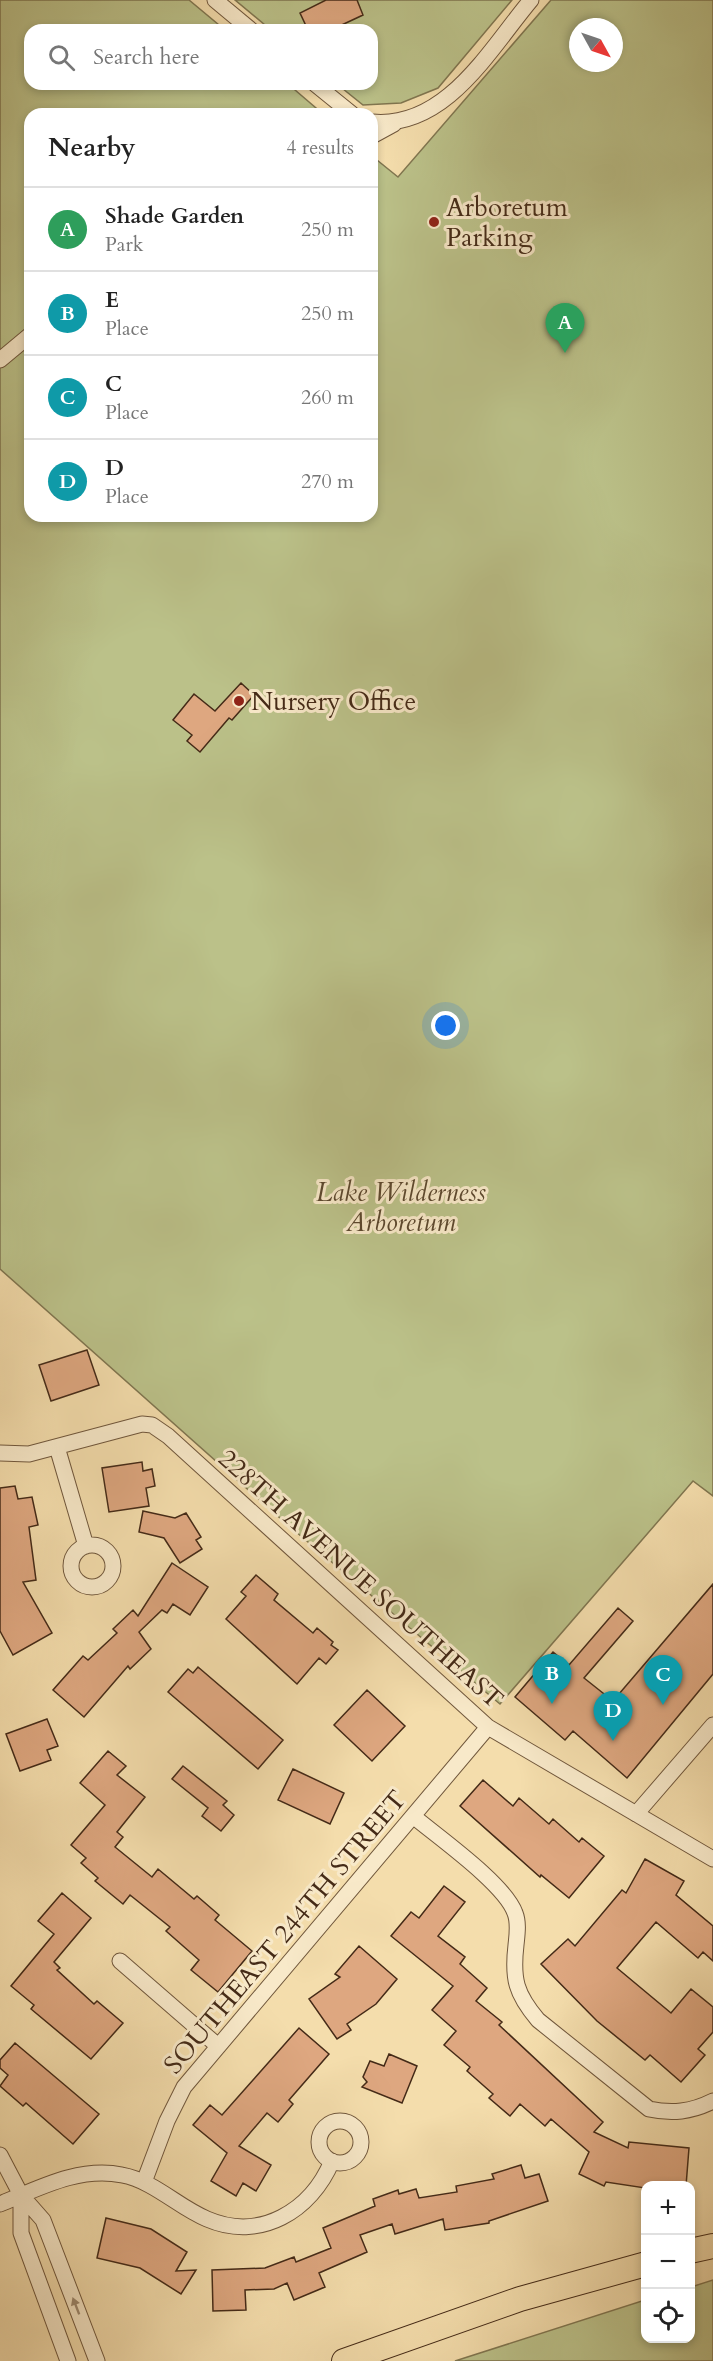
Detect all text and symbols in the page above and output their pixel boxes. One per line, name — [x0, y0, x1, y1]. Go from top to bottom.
north arrow — [569, 18, 623, 72]
search box — [24, 24, 378, 90]
icon: search — [45, 41, 78, 74]
text: Search here — [93, 42, 200, 72]
text: Nearby — [48, 130, 136, 165]
text: 4 results — [286, 134, 354, 161]
place label: Arboretum Parking — [446, 190, 568, 255]
text: Shade Garden — [105, 201, 244, 231]
marker: Arboretum Parking — [427, 215, 441, 229]
text: A — [60, 216, 75, 243]
text: 250 m — [301, 216, 354, 243]
text: Park — [105, 231, 143, 258]
text: E — [105, 285, 119, 315]
text: B — [60, 300, 75, 327]
text: 250 m — [301, 300, 354, 327]
pin: A — [546, 304, 584, 353]
text: Place — [105, 315, 149, 342]
text: C — [105, 369, 122, 399]
text: C — [60, 384, 75, 411]
text: 260 m — [301, 384, 354, 411]
text: Place — [105, 399, 149, 426]
text: D — [105, 453, 124, 483]
text: D — [59, 468, 76, 495]
text: 270 m — [301, 468, 354, 495]
text: Place — [105, 483, 149, 510]
place label: Nursery Office — [251, 684, 416, 719]
marker: Nursery Office — [232, 694, 246, 708]
your location — [431, 1011, 460, 1040]
park label: Lake Wilderness Arboretum — [316, 1175, 486, 1240]
street label: 228TH AVENUE SOUTHEAST — [211, 1442, 511, 1716]
pin: B — [532, 1654, 572, 1704]
pin: C — [644, 1656, 682, 1705]
pin: D — [594, 1692, 632, 1741]
street label: SOUTHEAST 244TH STREET — [156, 1783, 414, 2081]
map controls — [641, 2181, 695, 2343]
button: + — [641, 2181, 695, 2235]
button: − — [641, 2235, 695, 2289]
button: locate — [641, 2289, 695, 2343]
one-way arrow — [70, 2297, 80, 2315]

